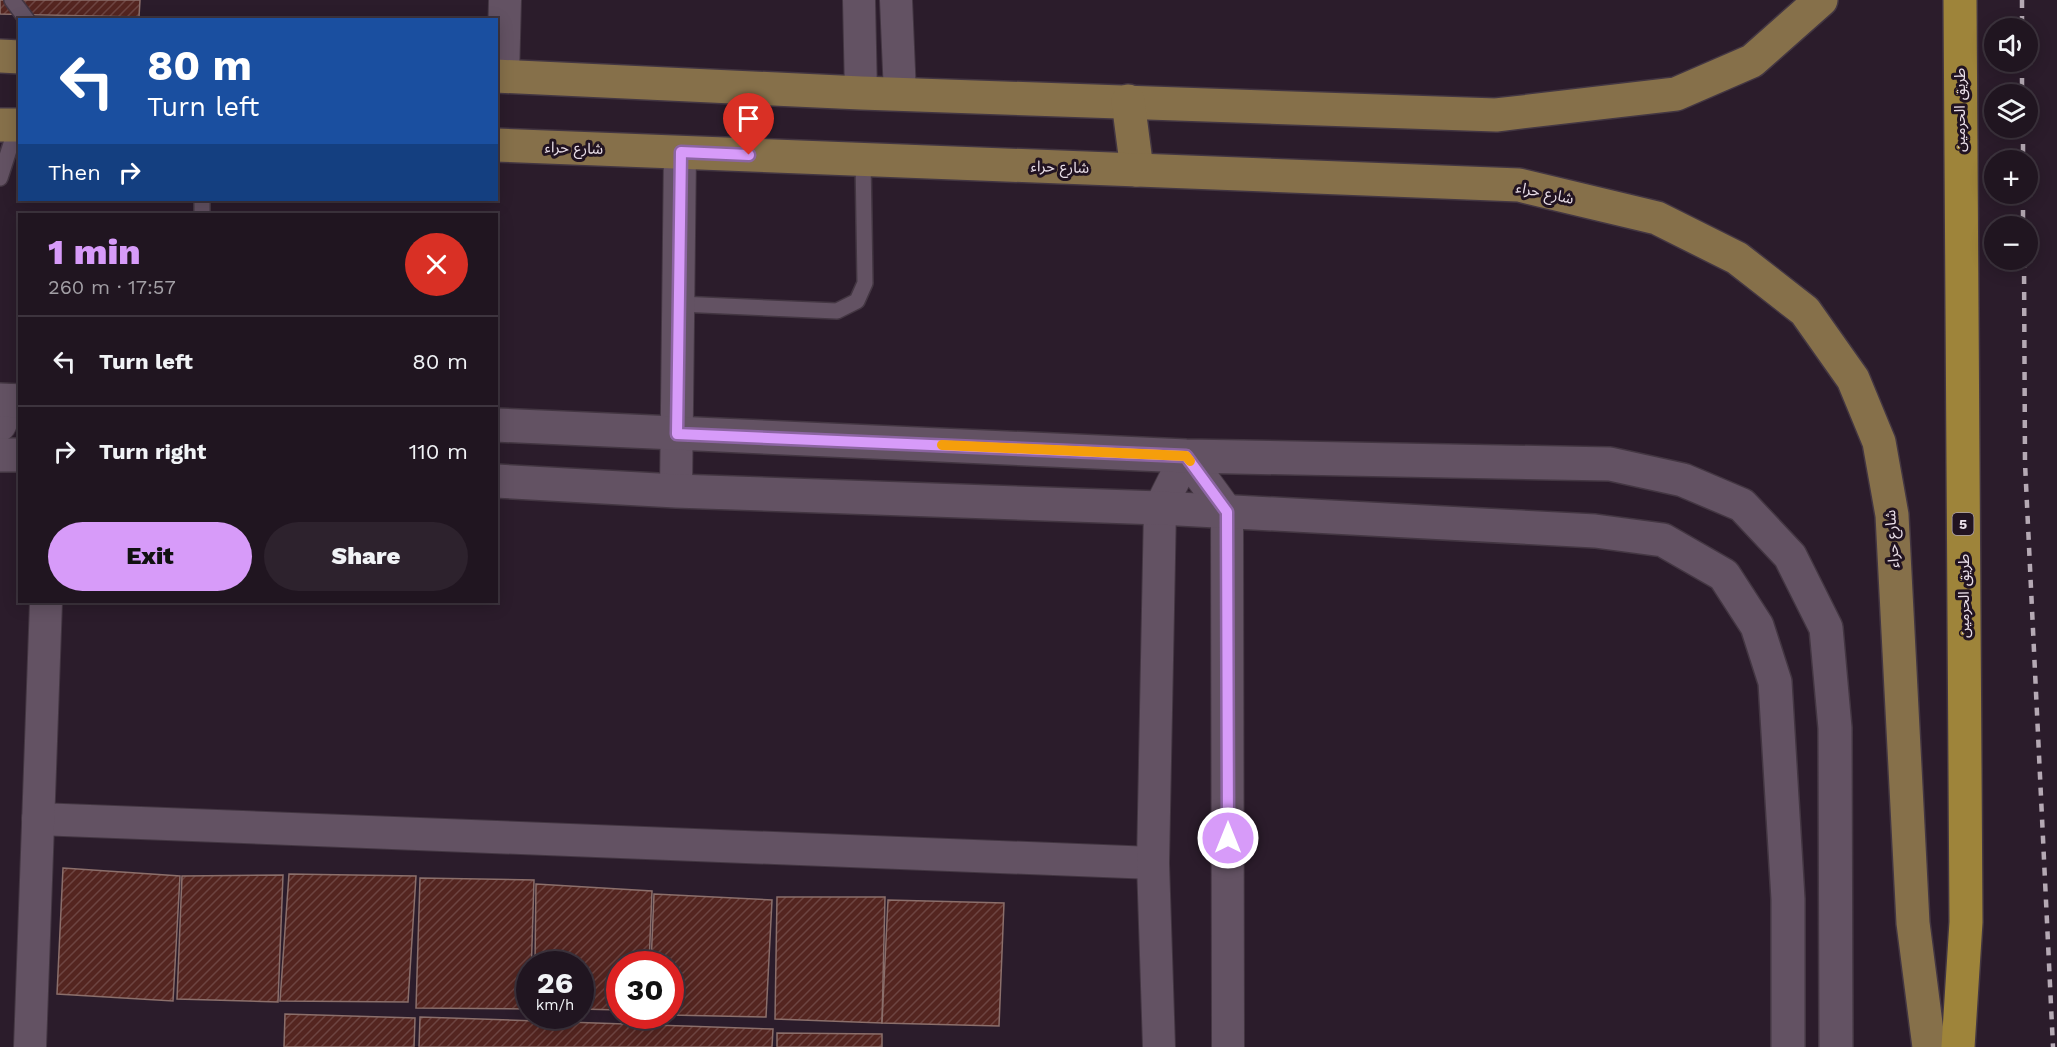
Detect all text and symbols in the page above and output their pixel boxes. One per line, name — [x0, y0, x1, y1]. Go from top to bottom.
map controls — [1984, 18, 2038, 270]
button: sound — [1984, 18, 2038, 72]
text: 80 m — [147, 41, 252, 90]
icon: left — [48, 42, 126, 120]
street label: طريق الحرمين — [1951, 68, 1970, 152]
button: layers — [1984, 84, 2038, 138]
text: Turn left — [147, 91, 259, 123]
pin — [723, 93, 774, 155]
icon: arrive — [732, 102, 765, 135]
street label: شارع حراء — [544, 138, 604, 161]
button: + — [1984, 150, 2038, 204]
icon: right — [113, 156, 146, 189]
street label: شارع حراء — [1030, 157, 1090, 180]
text: Then — [48, 160, 101, 185]
street label: شارع حراء — [1514, 178, 1576, 211]
button: − — [1984, 216, 2038, 270]
text: 1 min — [48, 231, 141, 273]
button: close — [405, 233, 468, 296]
text: 260 m · 17:57 — [48, 275, 176, 299]
icon: left — [48, 345, 81, 378]
text: Turn left — [99, 349, 193, 374]
text: 80 m — [412, 349, 468, 374]
icon: right — [48, 435, 81, 468]
text: Turn right — [99, 439, 206, 464]
text: 110 m — [409, 439, 468, 464]
street label: شارع حراء — [1881, 509, 1906, 569]
road number: 5 — [1952, 513, 1974, 535]
button: Exit — [48, 522, 252, 591]
button: Share — [264, 522, 468, 591]
street label: طريق الحرمين — [1955, 554, 1974, 638]
position arrow — [1196, 806, 1260, 870]
speed limit sign: 30 — [606, 951, 684, 1029]
text: 26 — [537, 965, 573, 1000]
text: km/h — [536, 996, 574, 1014]

